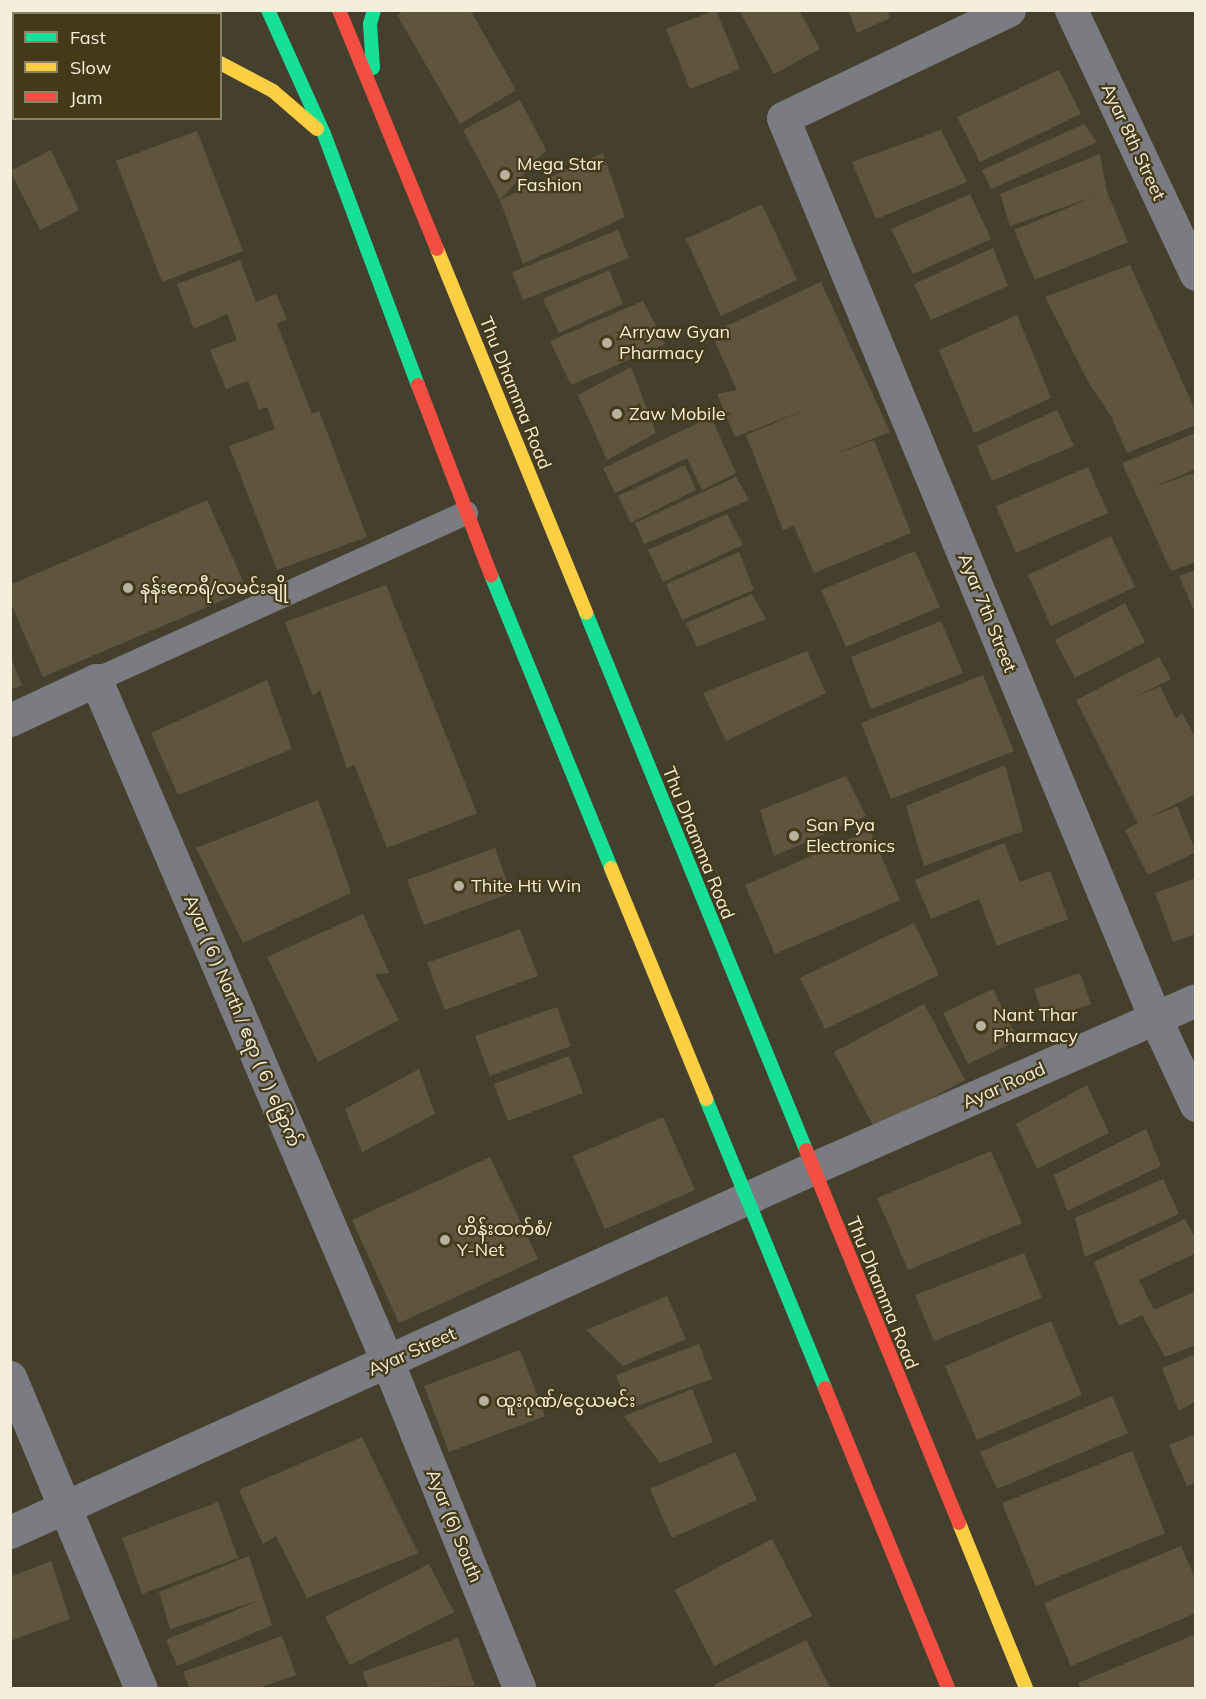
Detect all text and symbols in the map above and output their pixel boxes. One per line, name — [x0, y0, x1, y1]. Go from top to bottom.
legend — [12, 12, 222, 120]
text: Fast — [70, 26, 106, 49]
text: Slow — [70, 56, 111, 79]
street label: Ayar 8th Street — [1097, 80, 1169, 204]
text: Jam — [70, 86, 103, 109]
place label: Mega Star Fashion — [517, 154, 603, 196]
marker: Mega Star Fashion — [498, 168, 512, 182]
street label: Thu Dhamma Road — [475, 314, 555, 472]
place label: Arryaw Gyan Pharmacy — [619, 322, 730, 364]
marker: Arryaw Gyan Pharmacy — [600, 336, 614, 350]
place label: Zaw Mobile — [629, 403, 725, 425]
marker: Zaw Mobile — [610, 407, 624, 421]
street label: Ayar 7th Street — [953, 550, 1021, 676]
place label: နန်းဧကရီ/လမင်းချို — [140, 577, 288, 599]
marker: နန်းဧကရီ/လမင်းချို — [121, 581, 135, 595]
street label: Thu Dhamma Road — [658, 764, 738, 922]
place label: San Pya Electronics — [806, 815, 895, 858]
marker: San Pya Electronics — [787, 829, 801, 843]
place label: Thite Hti Win — [471, 875, 581, 897]
marker: Thite Hti Win — [452, 879, 466, 893]
street label: Ayar ( 6 ) North / ဧရာ ( 6 ) မြောက် — [179, 892, 305, 1150]
place label: Nant Thar Pharmacy — [993, 1005, 1078, 1048]
marker: Nant Thar Pharmacy — [974, 1019, 988, 1033]
street label: Ayar Road — [959, 1058, 1049, 1114]
street label: Thu Dhamma Road — [842, 1214, 922, 1372]
place label: ဟိန်းထက်စံ/ Y-Net — [457, 1219, 551, 1262]
marker: ဟိန်းထက်စံ/ Y-Net — [438, 1233, 452, 1247]
street label: Ayar Street — [365, 1323, 459, 1381]
place label: ထူးဂုဏ်/ငွေယမင်း — [496, 1390, 635, 1412]
marker: ထူးဂုဏ်/ငွေယမင်း — [477, 1394, 491, 1408]
street label: Ayar (6) South — [422, 1466, 486, 1586]

